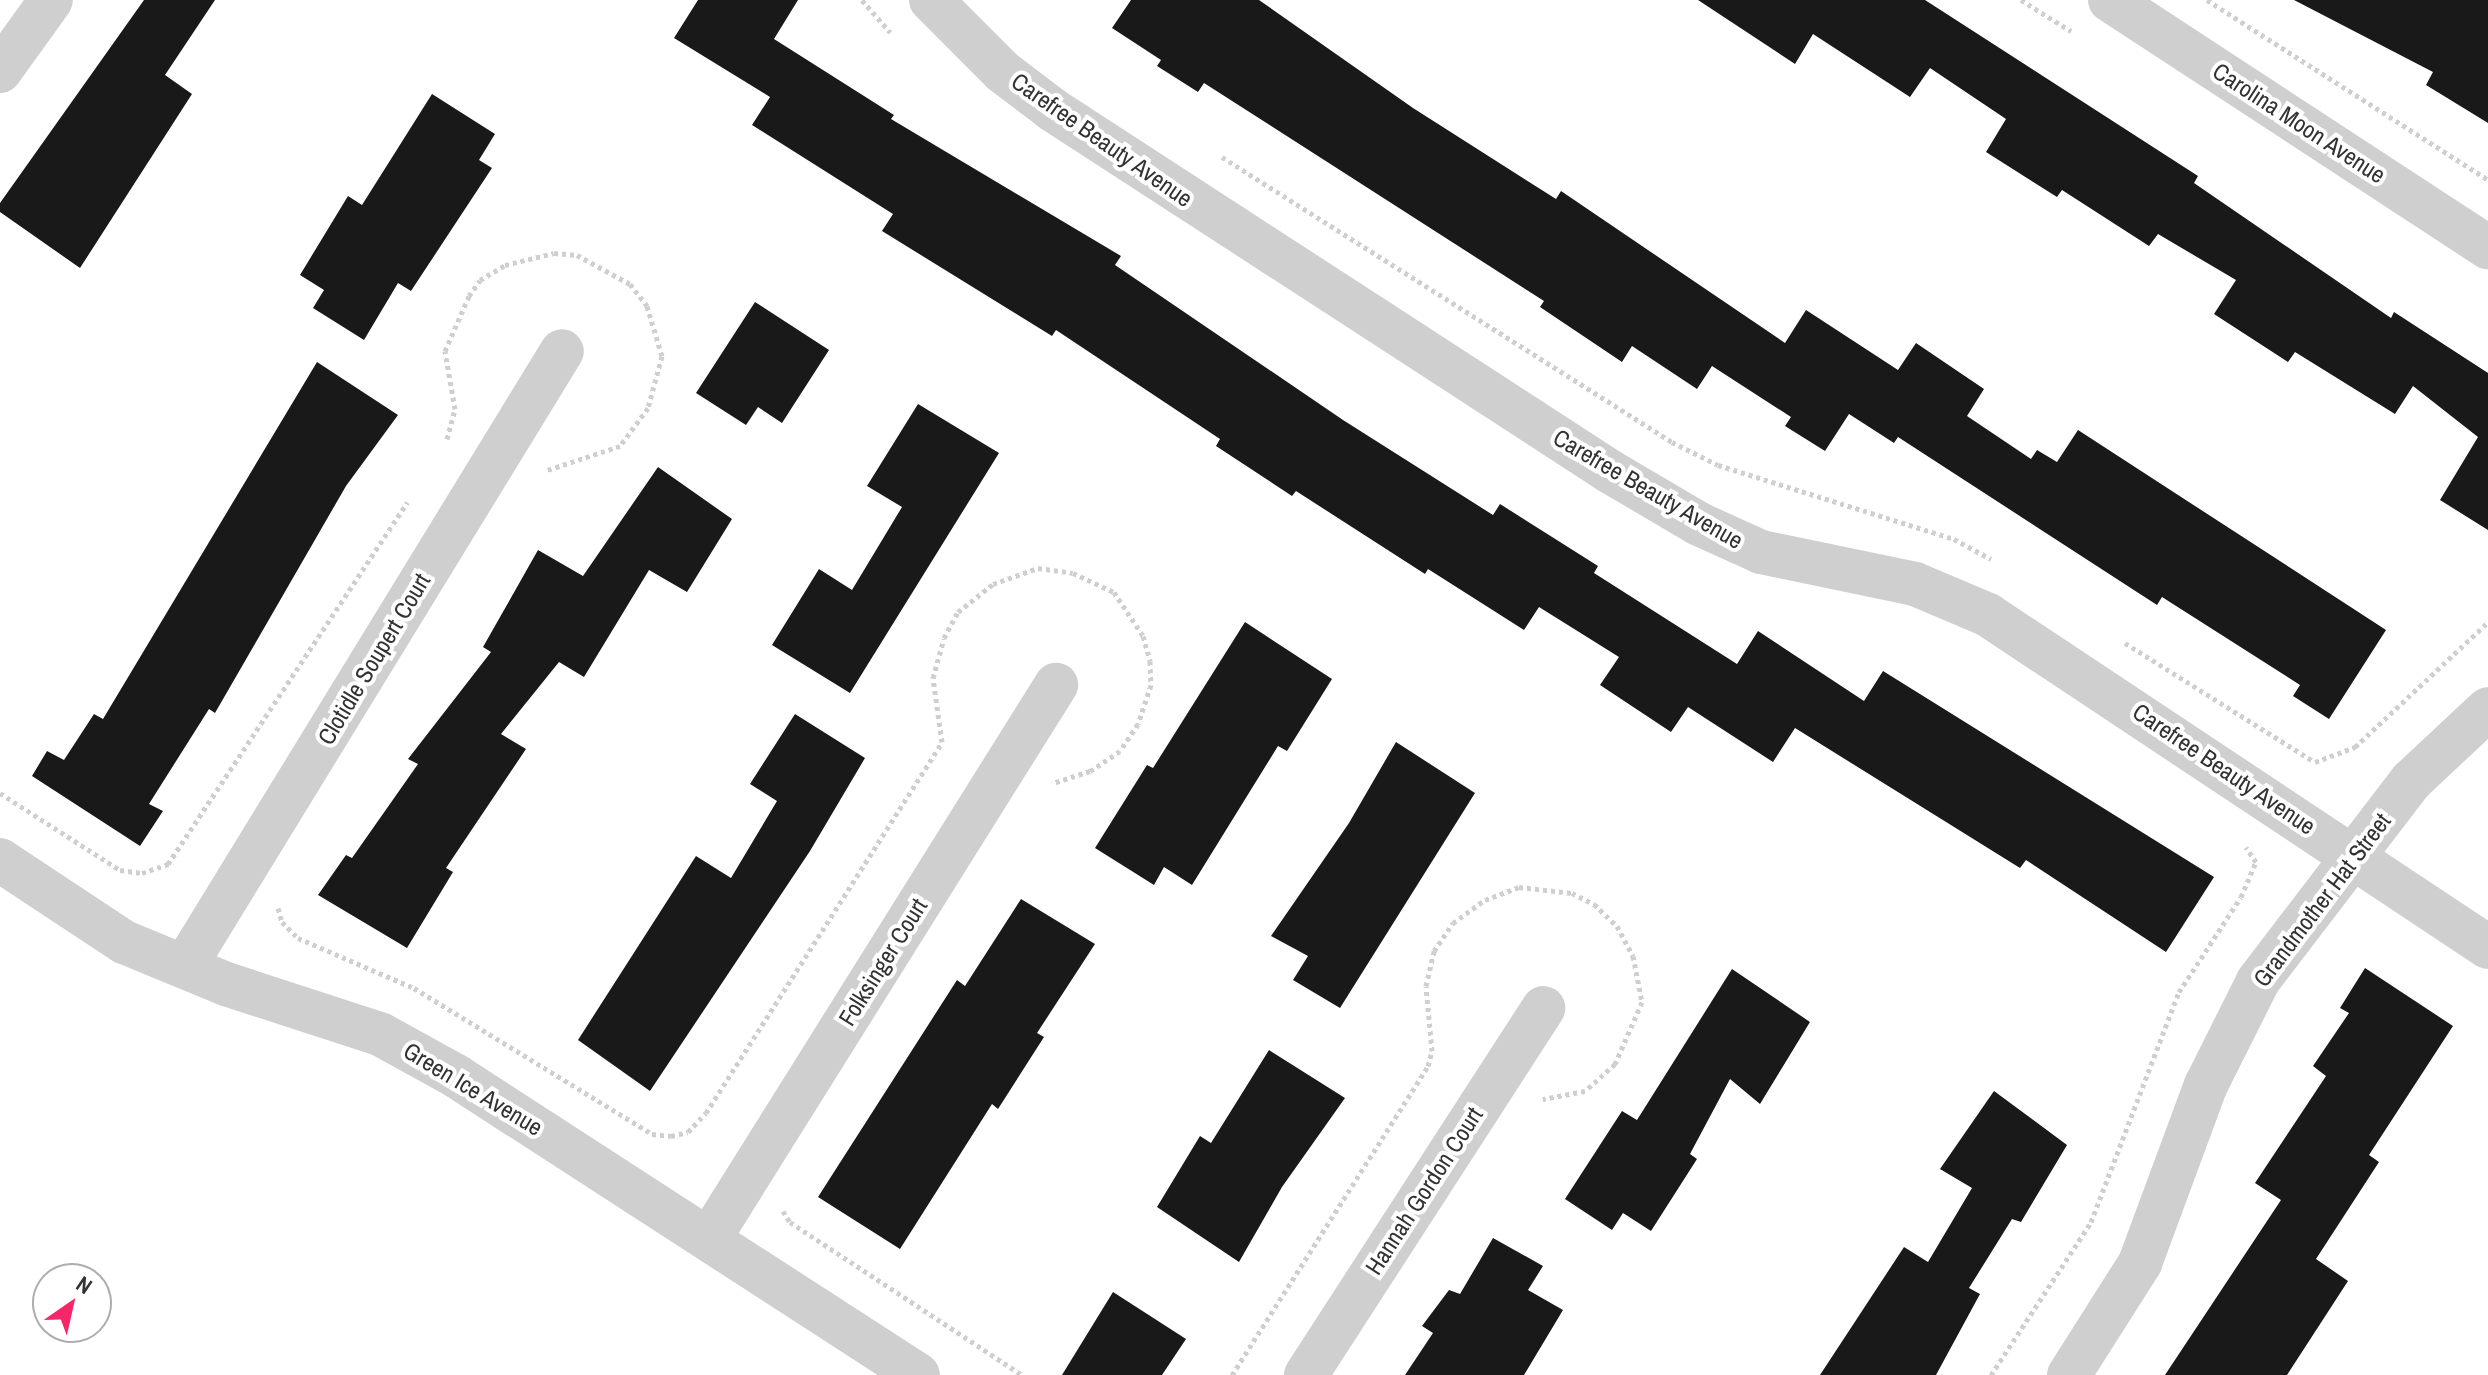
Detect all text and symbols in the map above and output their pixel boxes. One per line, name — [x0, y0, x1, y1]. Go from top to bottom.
street label: Carolina Moon Avenue — [2207, 56, 2391, 190]
street label: Carefree Beauty Avenue — [1006, 66, 1198, 214]
street label: Carefree Beauty Avenue — [1548, 423, 1748, 555]
street label: Clotidle Soupert Court — [312, 568, 436, 750]
street label: Carefree Beauty Avenue — [2127, 697, 2321, 841]
street label: Grandmother Hat Street — [2247, 807, 2397, 993]
street label: Folksinger Court — [833, 893, 933, 1031]
street label: Green Ice Avenue — [398, 1036, 548, 1142]
street label: Hannah Gordon Court — [1359, 1102, 1489, 1280]
north arrow — [32, 1263, 112, 1343]
text: N — [71, 1269, 98, 1301]

